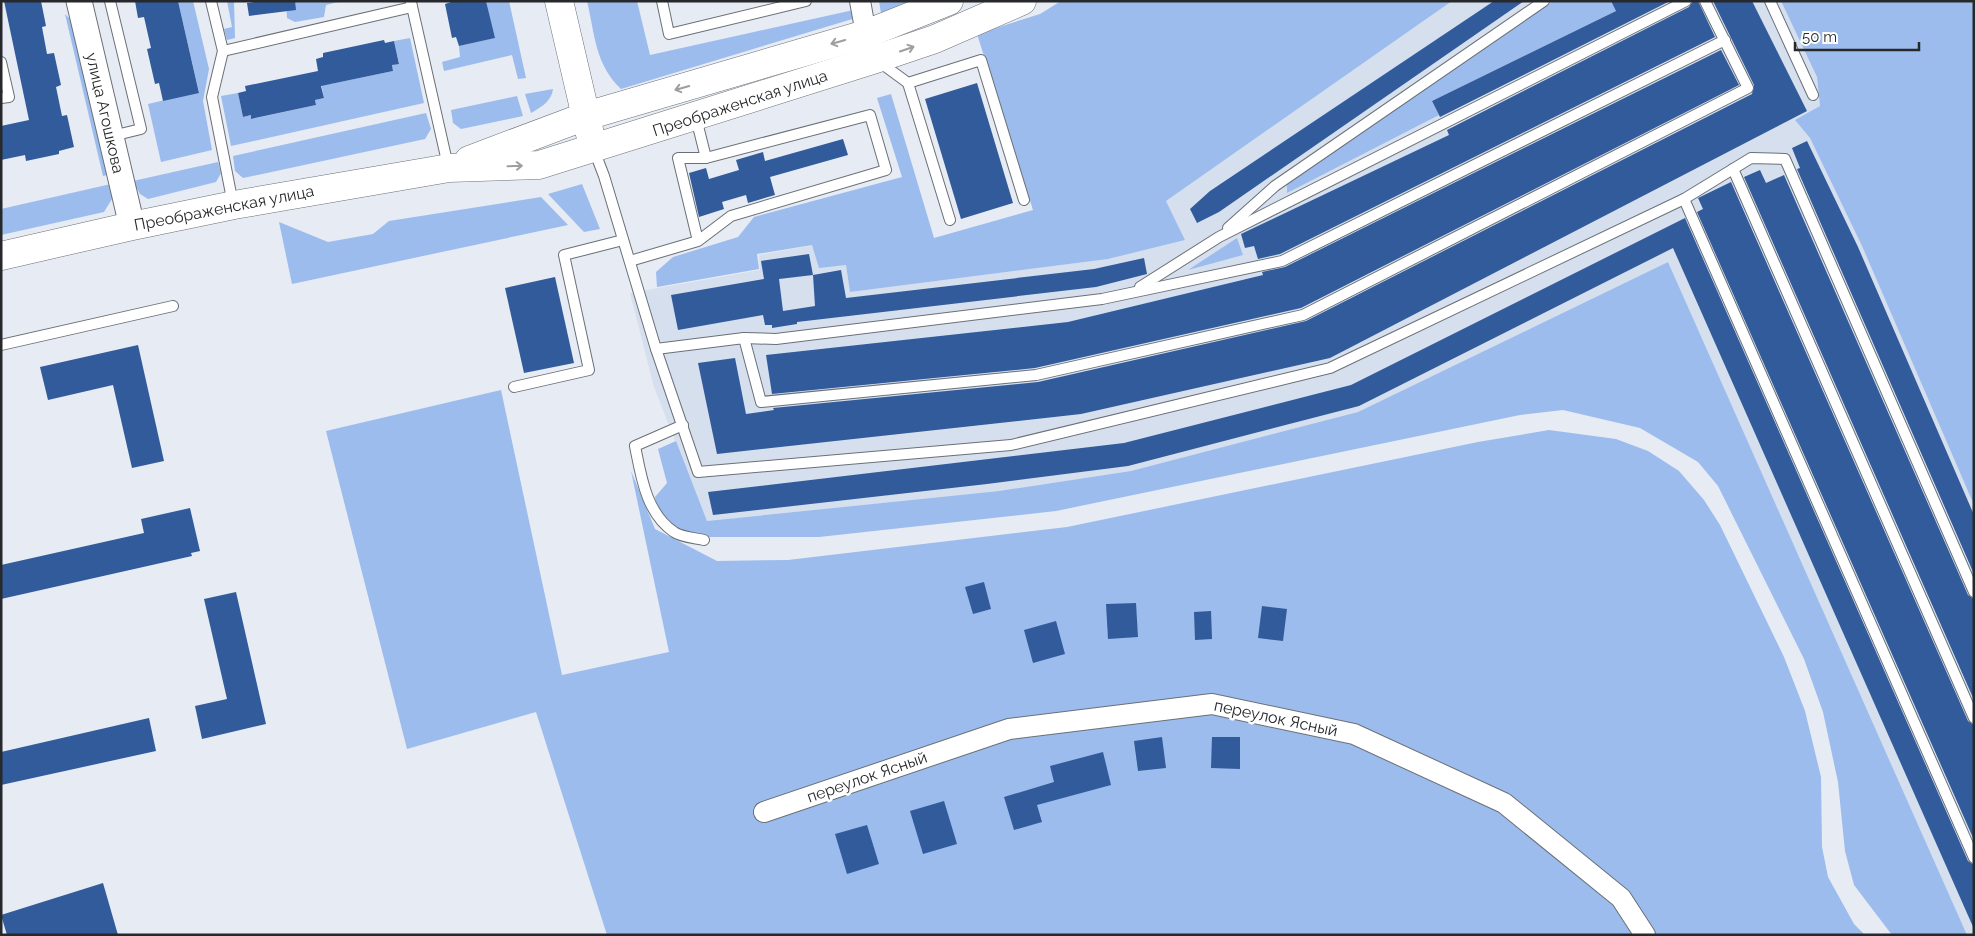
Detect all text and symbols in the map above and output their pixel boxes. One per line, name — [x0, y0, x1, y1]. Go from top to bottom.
scale bar — [1795, 20, 1919, 52]
text: 50 m — [1802, 28, 1837, 46]
one-way arrow — [830, 38, 846, 48]
one-way arrow — [899, 43, 915, 53]
street label: улица Агошкова — [82, 51, 128, 175]
street label: Преображенская улица — [650, 66, 830, 140]
one-way arrow — [674, 83, 690, 93]
one-way arrow — [506, 161, 523, 171]
street label: Преображенская улица — [132, 181, 316, 235]
street label: переулок Ясный — [1212, 696, 1340, 740]
street label: переулок Ясный — [804, 748, 930, 806]

